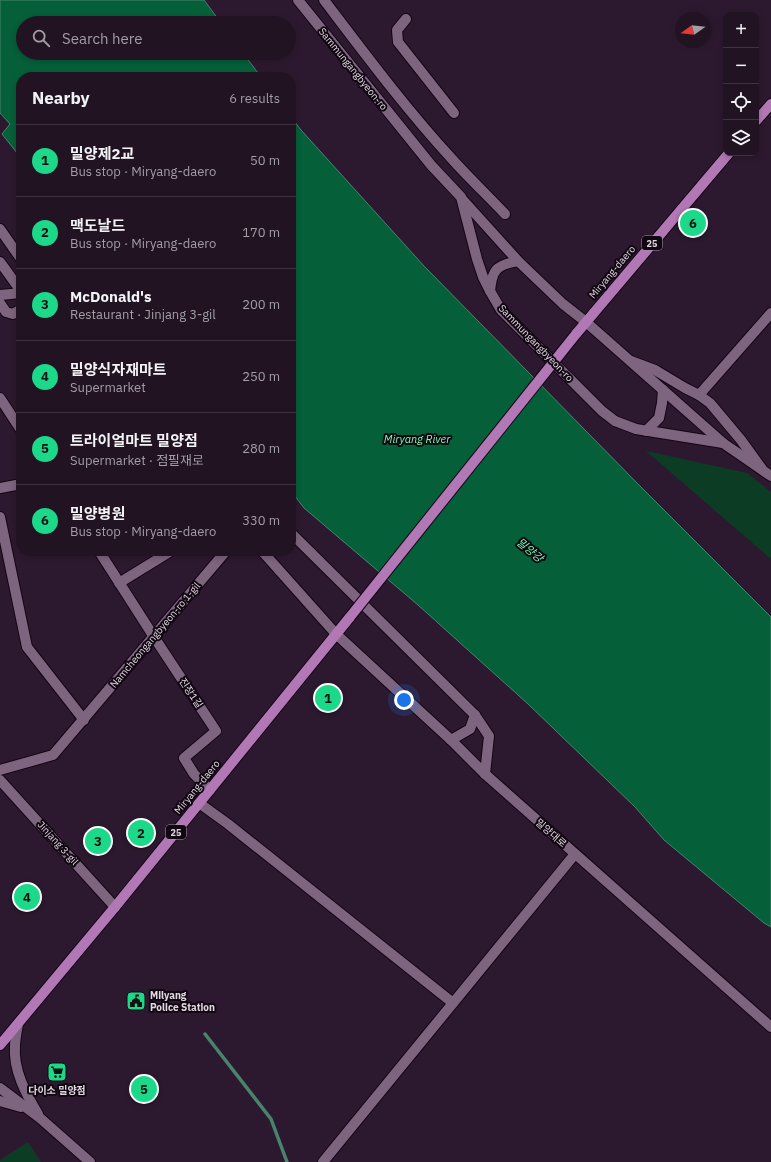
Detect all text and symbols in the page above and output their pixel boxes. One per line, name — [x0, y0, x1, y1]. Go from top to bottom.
north arrow — [675, 12, 711, 48]
map controls — [723, 12, 759, 156]
button: + — [723, 12, 759, 48]
search box — [16, 16, 296, 60]
street label: Sammungangbyeon-ro — [316, 25, 390, 113]
icon: search — [30, 27, 52, 49]
text: Search here — [62, 29, 142, 48]
button: − — [723, 48, 759, 84]
button: locate — [723, 84, 759, 120]
text: Nearby — [32, 87, 90, 109]
text: 6 results — [229, 90, 280, 107]
button: layers — [723, 120, 759, 156]
text: 밀양제2교 — [70, 144, 134, 163]
text: 1 — [41, 152, 49, 169]
text: 50 m — [250, 152, 280, 169]
text: Bus stop · Miryang-daero — [70, 163, 216, 180]
pin: 6 — [680, 208, 706, 238]
text: 맥도날드 — [70, 216, 125, 235]
text: 2 — [41, 224, 49, 241]
text: 170 m — [242, 224, 280, 241]
text: Bus stop · Miryang-daero — [70, 235, 216, 252]
road number: 25 — [642, 236, 662, 250]
street label: Miryang-daero — [586, 242, 638, 301]
text: McDonald's — [70, 287, 152, 306]
text: 3 — [41, 296, 49, 313]
text: 200 m — [242, 296, 280, 313]
street label: Sammungangbyeon-ro — [496, 302, 576, 385]
text: Restaurant · Jinjang 3-gil — [70, 306, 216, 323]
text: 밀양식자재마트 — [70, 360, 167, 379]
text: 4 — [41, 368, 49, 385]
text: 250 m — [242, 368, 280, 385]
text: Supermarket — [70, 379, 146, 396]
text: 트라이얼마트 밀양점 — [70, 431, 198, 450]
water label: Miryang River — [384, 432, 451, 446]
text: 5 — [41, 440, 49, 457]
text: 280 m — [242, 440, 280, 457]
text: Supermarket · 점필재로 — [70, 452, 204, 469]
text: 밀양병원 — [70, 504, 125, 523]
text: 6 — [41, 512, 49, 529]
text: 330 m — [242, 512, 280, 529]
text: Bus stop · Miryang-daero — [70, 523, 216, 540]
water label: 밀양강 — [514, 535, 548, 566]
street label: Namcheongangbyeon-ro 1-gil — [107, 579, 203, 690]
street label: 진장1길 — [176, 675, 206, 711]
pin: 1 — [315, 683, 341, 713]
your location — [394, 690, 414, 710]
street label: Miryang-daero — [171, 757, 223, 817]
street label: 밀양대로 — [533, 816, 569, 850]
street label: Jinjang 3-gil — [35, 818, 81, 868]
pin: 2 — [128, 818, 154, 848]
road number: 25 — [166, 825, 186, 839]
pin: 3 — [85, 826, 111, 856]
pin: 4 — [14, 882, 40, 912]
place label: Milyang Police Station — [150, 989, 215, 1014]
public building icon: Milyang Police Station — [125, 990, 147, 1012]
supermarket icon: 다이소 밀양점 — [46, 1061, 68, 1083]
pin: 5 — [131, 1074, 157, 1104]
place label: 다이소 밀양점 — [28, 1084, 86, 1097]

